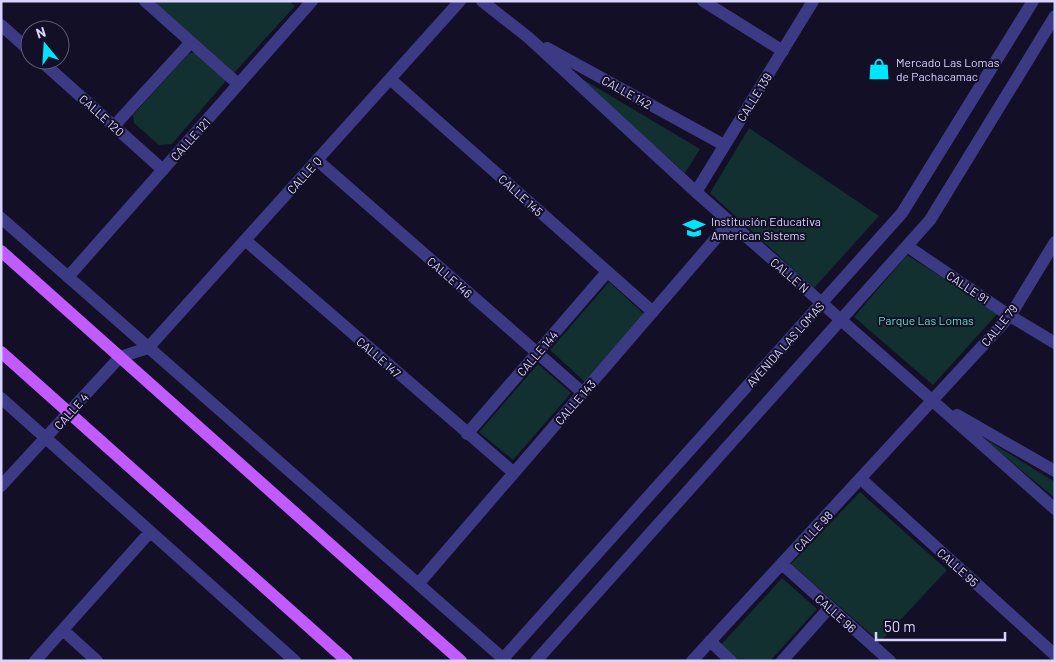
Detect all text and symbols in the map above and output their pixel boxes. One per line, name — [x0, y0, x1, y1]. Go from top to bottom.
north arrow — [20, 20, 70, 70]
text: N — [34, 23, 48, 42]
place label: Mercado Las Lomas de Pachacamac — [896, 55, 1000, 83]
shop icon: Mercado Las Lomas de Pachacamac — [866, 56, 892, 82]
street label: CALLE 139 — [734, 70, 774, 124]
street label: CALLE 142 — [600, 73, 654, 111]
street label: CALLE 120 — [77, 91, 127, 139]
street label: CALLE 121 — [167, 115, 213, 163]
street label: CALLE Q — [284, 154, 324, 196]
street label: CALLE 145 — [496, 171, 546, 219]
place label: Institución Educativa American Sistems — [711, 214, 821, 242]
school or university icon: Institución Educativa American Sistems — [681, 215, 707, 241]
street label: CALLE 146 — [425, 254, 475, 300]
street label: CALLE N — [768, 255, 812, 295]
street label: CALLE 91 — [944, 268, 992, 306]
street label: AVENIDA LAS LOMAS — [743, 299, 827, 389]
street label: CALLE 79 — [978, 301, 1020, 349]
park label: Parque Las Lomas — [878, 313, 974, 327]
street label: CALLE 144 — [514, 328, 560, 378]
street label: CALLE 147 — [354, 334, 404, 380]
street label: CALLE 143 — [552, 377, 598, 427]
street label: CALLE 4 — [51, 390, 91, 432]
street label: CALLE 98 — [791, 508, 835, 554]
street label: CALLE 95 — [935, 545, 981, 589]
street label: CALLE 96 — [813, 591, 859, 635]
scale bar — [876, 610, 1005, 642]
text: 50 m — [884, 617, 916, 635]

